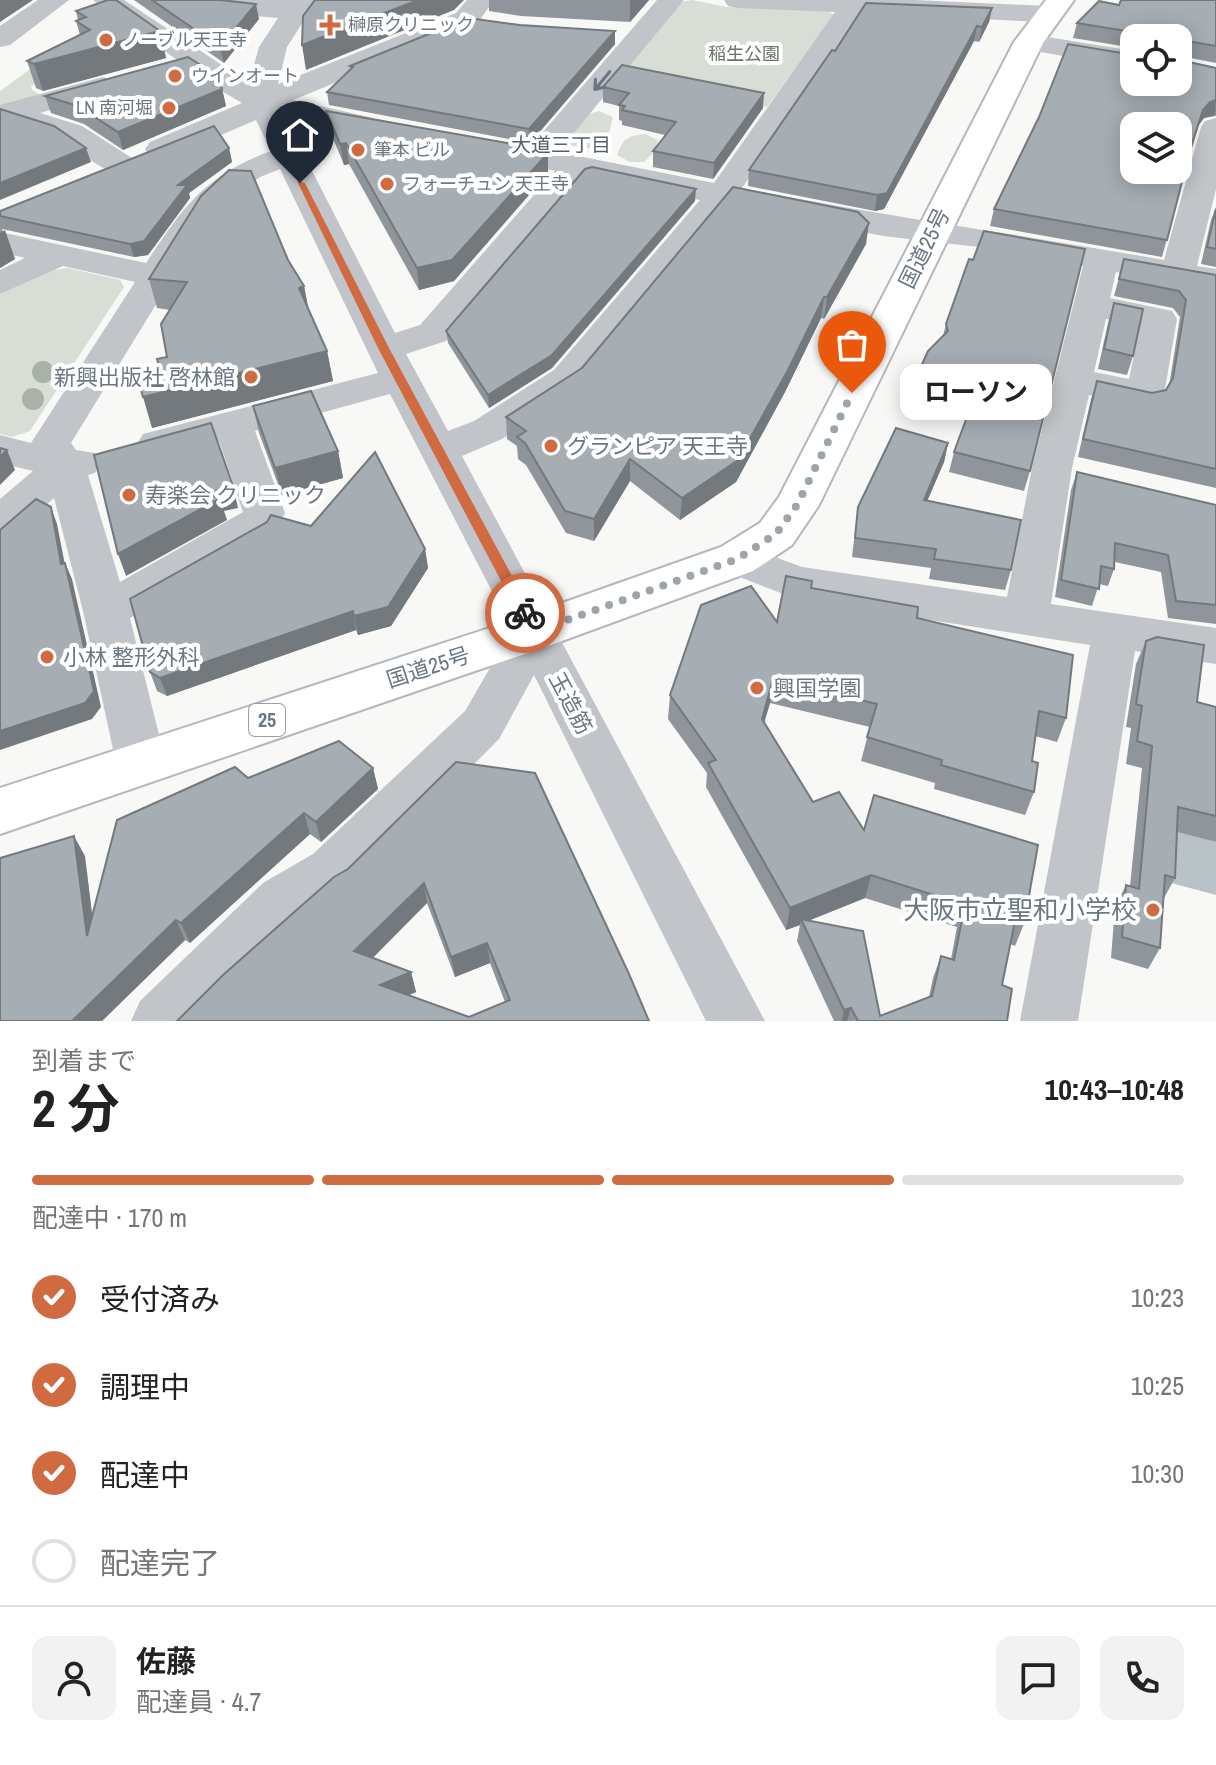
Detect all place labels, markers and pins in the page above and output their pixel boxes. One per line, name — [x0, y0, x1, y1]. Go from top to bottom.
place label: 榊原クリニック — [348, 12, 474, 37]
marker: 榊原クリニック — [319, 14, 341, 36]
place label: ノーブル天王寺 — [122, 27, 247, 52]
marker: ノーブル天王寺 — [97, 31, 115, 49]
place label: ウインオート — [191, 63, 299, 88]
marker: ウインオート — [166, 67, 184, 85]
place label: LN 南河堀 — [76, 95, 153, 120]
marker: LN 南河堀 — [160, 99, 178, 117]
pin — [266, 101, 334, 183]
place label: 筆本 ビル — [374, 137, 450, 162]
marker: 筆本 ビル — [349, 141, 367, 159]
place label: フォーチュン 天王寺 — [403, 171, 569, 196]
marker: フォーチュン 天王寺 — [378, 175, 396, 193]
pin — [818, 311, 886, 393]
place label: 新興出版社 啓林館 — [54, 362, 235, 392]
callout: ローソン — [900, 365, 1052, 421]
marker: 新興出版社 啓林館 — [242, 368, 260, 386]
place label: グランピア 天王寺 — [567, 431, 748, 461]
marker: グランピア 天王寺 — [542, 437, 560, 455]
place label: 寿楽会 クリニック — [145, 480, 326, 510]
marker: 寿楽会 クリニック — [120, 486, 138, 504]
place label: 小林 整形外科 — [63, 642, 200, 672]
marker: 小林 整形外科 — [38, 648, 56, 666]
place label: 興国学園 — [773, 673, 861, 703]
marker: 興国学園 — [748, 679, 766, 697]
place label: 大阪市立聖和小学校 — [903, 892, 1137, 927]
marker: 大阪市立聖和小学校 — [1144, 901, 1162, 919]

